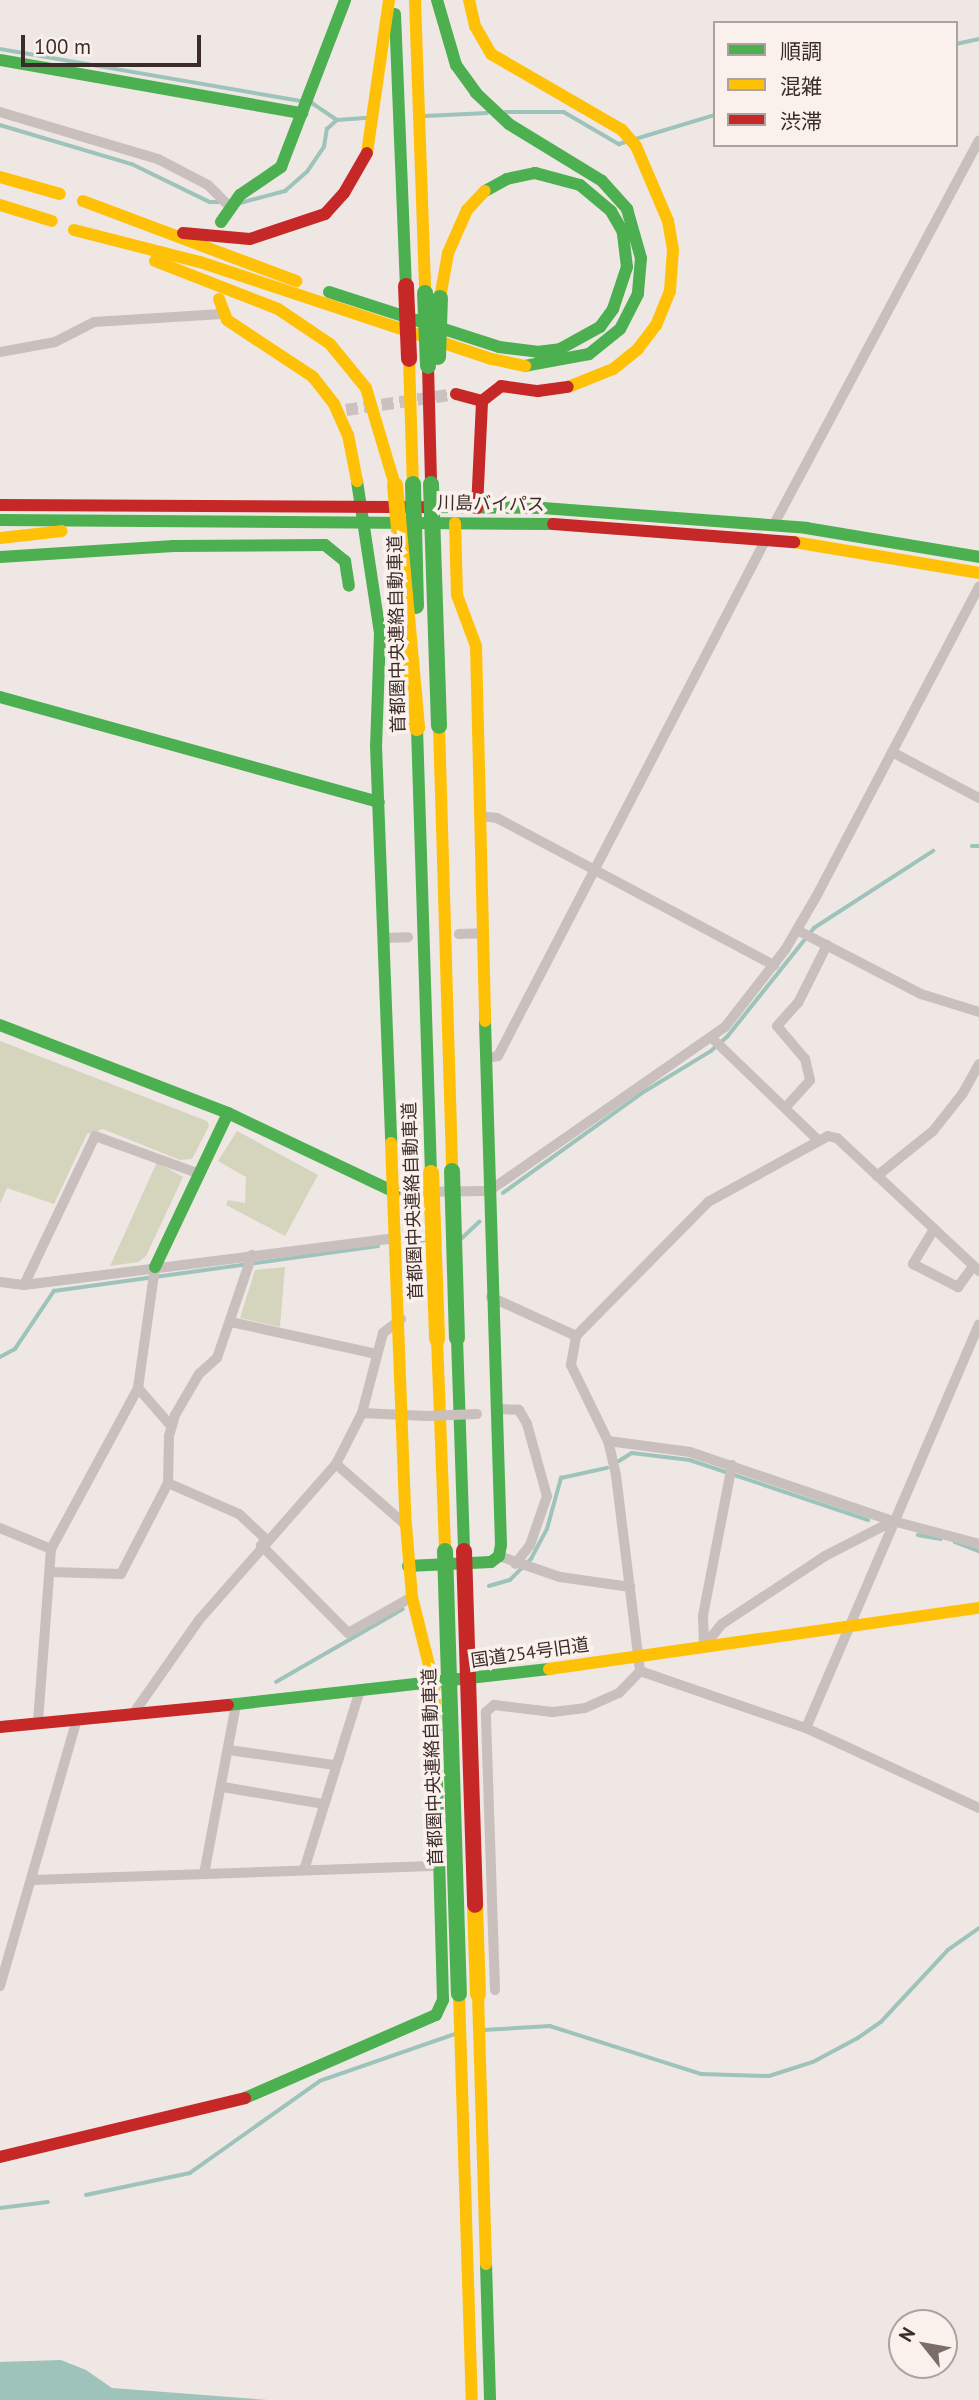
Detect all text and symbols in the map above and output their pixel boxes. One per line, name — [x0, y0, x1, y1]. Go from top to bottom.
scale bar — [24, 21, 205, 65]
legend — [713, 21, 958, 147]
text: 100 m — [34, 33, 91, 60]
text: 順調 — [780, 38, 822, 65]
text: 混雑 — [780, 73, 822, 100]
text: 渋滞 — [780, 108, 822, 135]
street label: 川島バイパス — [437, 492, 545, 516]
street label: 首都圏中央連絡自動車道 — [384, 535, 410, 733]
street label: 首都圏中央連絡自動車道 — [399, 1102, 427, 1300]
street label: 国道254号旧道 — [469, 1634, 591, 1672]
street label: 首都圏中央連絡自動車道 — [419, 1668, 447, 1866]
north arrow — [888, 2309, 958, 2379]
text: N — [893, 2323, 920, 2346]

